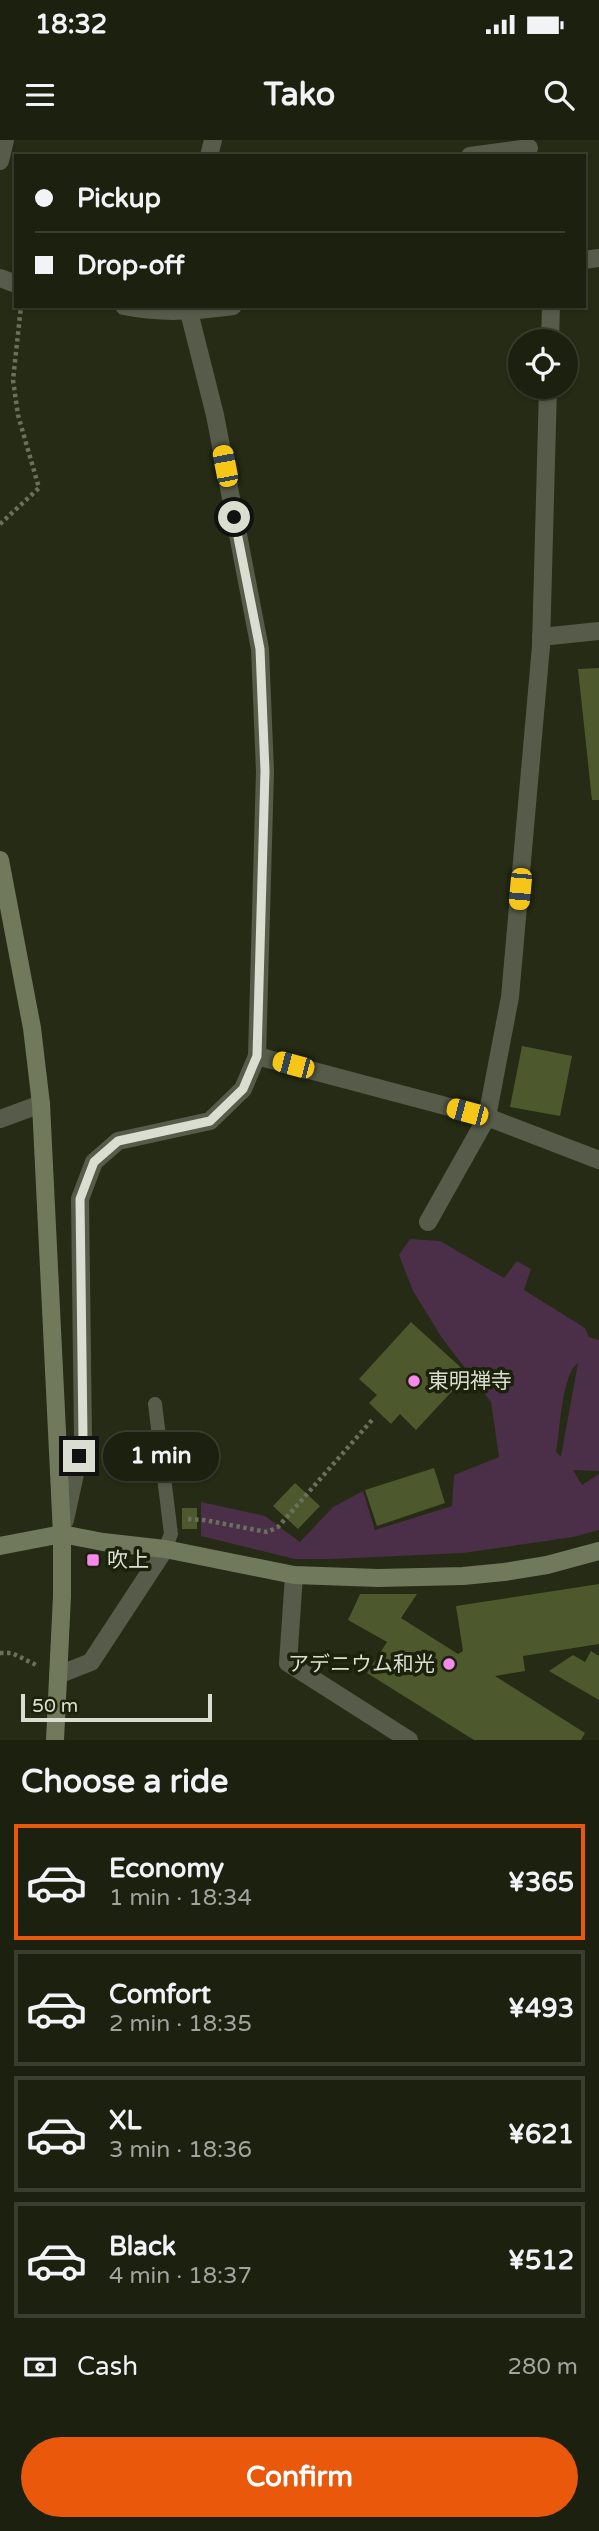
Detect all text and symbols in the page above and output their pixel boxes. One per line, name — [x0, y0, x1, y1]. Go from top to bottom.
text: 18:32 — [35, 9, 107, 40]
icon: menu — [21, 76, 59, 114]
text: Tako — [264, 76, 335, 114]
icon: search — [540, 76, 578, 114]
text: Pickup — [77, 183, 161, 214]
text: Drop-off — [77, 250, 184, 281]
map controls — [508, 329, 578, 399]
button: locate — [508, 329, 578, 399]
car — [211, 443, 240, 489]
route start — [218, 501, 250, 533]
car — [508, 867, 533, 911]
car — [270, 1049, 317, 1081]
car — [444, 1096, 491, 1128]
place label: 東明禅寺 — [428, 1369, 512, 1394]
marker: 東明禅寺 — [406, 1373, 422, 1389]
callout: 1 min — [104, 1432, 219, 1480]
route end — [63, 1440, 95, 1472]
text: 1 min — [130, 1442, 192, 1470]
place label: 吹上 — [107, 1548, 149, 1573]
marker: 吹上 — [85, 1552, 101, 1568]
place label: アデニウム和光 — [288, 1652, 435, 1677]
marker: アデニウム和光 — [441, 1656, 457, 1672]
scale bar — [21, 1691, 212, 1723]
text: 50 m — [32, 1695, 78, 1717]
text: Choose a ride — [21, 1763, 228, 1801]
icon: car — [25, 1851, 88, 1914]
text: Economy — [109, 1853, 224, 1884]
text: ¥365 — [508, 1867, 574, 1898]
text: 1 min · 18:34 — [109, 1884, 252, 1912]
icon: car — [25, 1977, 88, 2040]
text: Comfort — [109, 1979, 211, 2010]
text: ¥493 — [508, 1993, 574, 2024]
text: 2 min · 18:35 — [109, 2010, 252, 2038]
icon: car — [25, 2103, 88, 2166]
text: XL — [109, 2105, 141, 2136]
text: ¥621 — [508, 2119, 574, 2150]
text: 3 min · 18:36 — [109, 2136, 252, 2164]
icon: car — [25, 2229, 88, 2292]
text: Black — [109, 2231, 176, 2262]
text: ¥512 — [508, 2245, 574, 2276]
text: 4 min · 18:37 — [109, 2262, 252, 2290]
icon: cash — [21, 2348, 59, 2386]
text: Cash — [77, 2351, 138, 2382]
text: 280 m — [508, 2353, 578, 2381]
button: Confirm — [21, 2437, 578, 2517]

